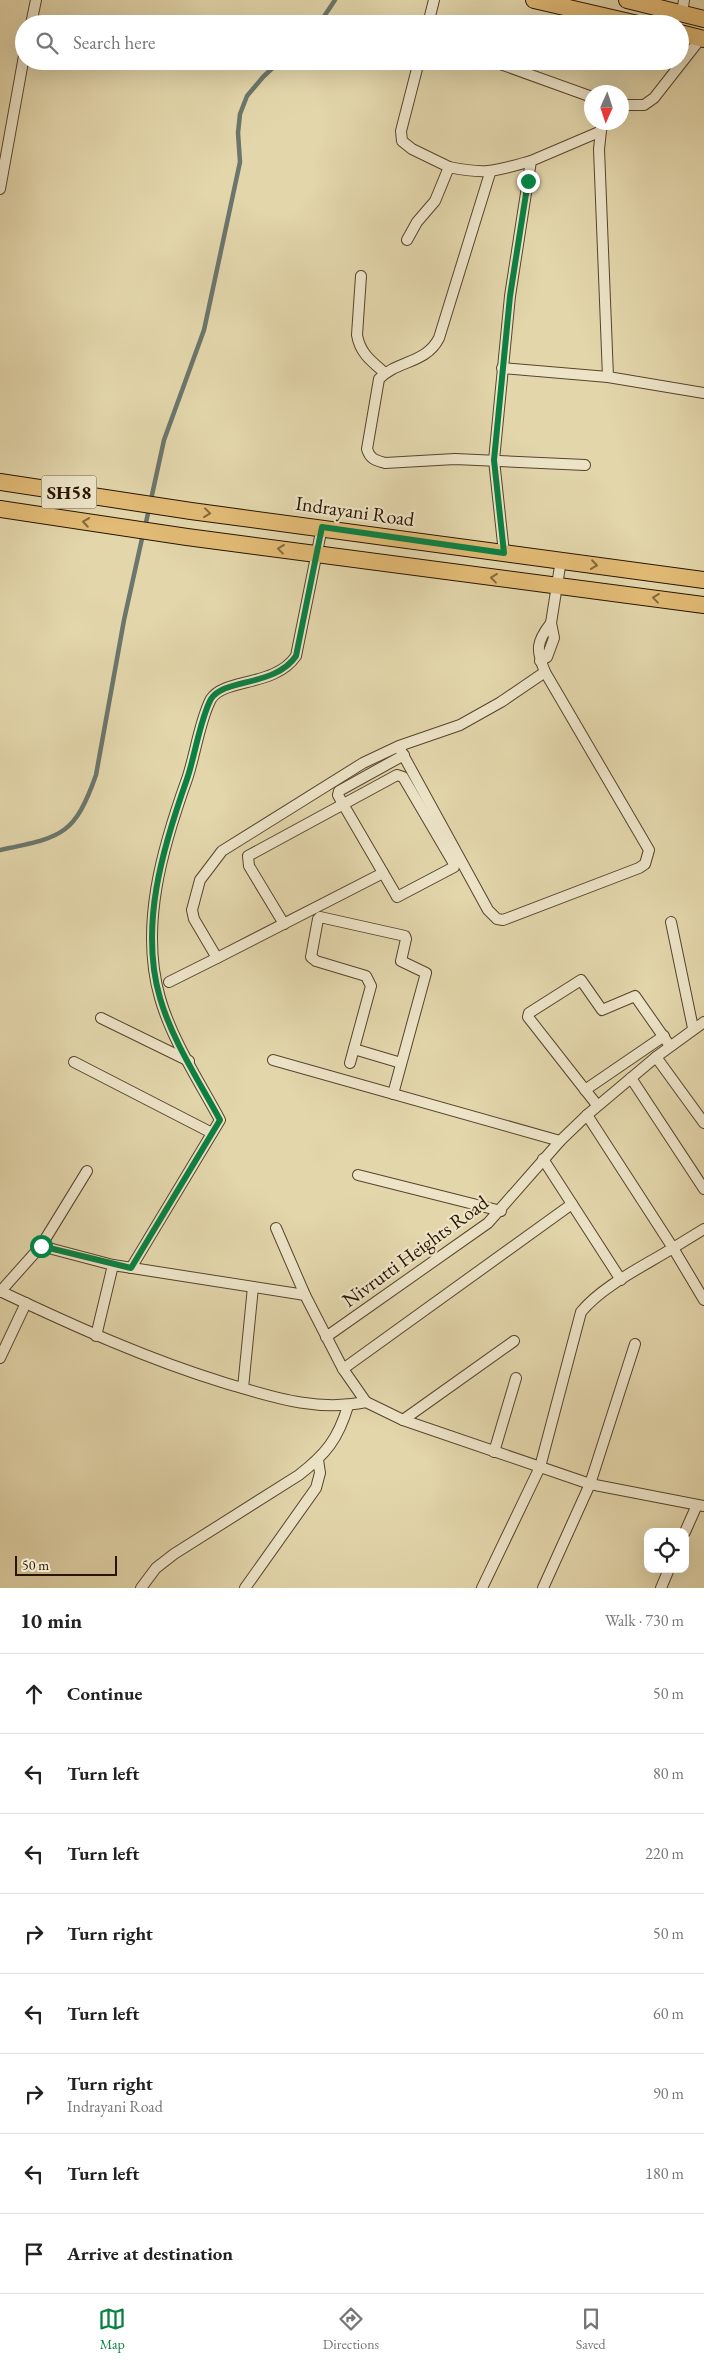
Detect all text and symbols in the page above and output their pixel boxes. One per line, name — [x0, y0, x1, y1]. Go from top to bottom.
search box — [15, 15, 689, 70]
icon: search — [33, 29, 61, 57]
text: Search here — [73, 30, 155, 55]
north arrow — [584, 85, 629, 130]
route end — [517, 170, 540, 193]
road number: SH58 — [42, 476, 96, 508]
street label: Indrayani Road — [294, 490, 417, 532]
one-way arrow — [204, 507, 212, 518]
one-way arrow — [82, 517, 90, 528]
one-way arrow — [277, 544, 285, 555]
one-way arrow — [589, 559, 598, 569]
one-way arrow — [490, 573, 498, 584]
one-way arrow — [651, 594, 660, 604]
street label: Nivrutti Heights Road — [337, 1189, 494, 1313]
route start — [30, 1235, 53, 1258]
map controls — [644, 1528, 689, 1573]
button: locate — [644, 1528, 689, 1573]
scale bar — [15, 1553, 118, 1576]
text: 50 m — [22, 1556, 49, 1574]
text: 10 min — [20, 1607, 82, 1634]
text: Walk · 730 m — [605, 1610, 684, 1631]
icon: ahead — [20, 1680, 48, 1708]
text: Continue — [67, 1681, 142, 1706]
text: 50 m — [653, 1683, 684, 1704]
icon: left — [20, 1760, 48, 1788]
text: Turn left — [67, 1761, 139, 1786]
text: 80 m — [653, 1763, 684, 1784]
icon: left — [20, 1840, 48, 1868]
text: Turn left — [67, 1841, 139, 1866]
text: 220 m — [645, 1843, 684, 1864]
icon: right — [20, 1920, 48, 1948]
text: Turn right — [67, 1921, 153, 1946]
text: 50 m — [653, 1923, 684, 1944]
icon: left — [20, 2000, 48, 2028]
text: Turn left — [67, 2001, 139, 2026]
text: 60 m — [653, 2003, 684, 2024]
text: Turn right — [67, 2071, 153, 2096]
icon: right — [20, 2080, 48, 2108]
text: 90 m — [653, 2083, 684, 2104]
text: Indrayani Road — [67, 2096, 163, 2117]
icon: left — [20, 2160, 48, 2188]
text: Turn left — [67, 2161, 139, 2186]
text: 180 m — [645, 2163, 684, 2184]
icon: arrive — [20, 2240, 48, 2268]
text: Arrive at destination — [67, 2241, 233, 2266]
tab: Map — [98, 2305, 126, 2353]
tab: Directions — [323, 2305, 379, 2353]
tab: Saved — [576, 2305, 606, 2353]

